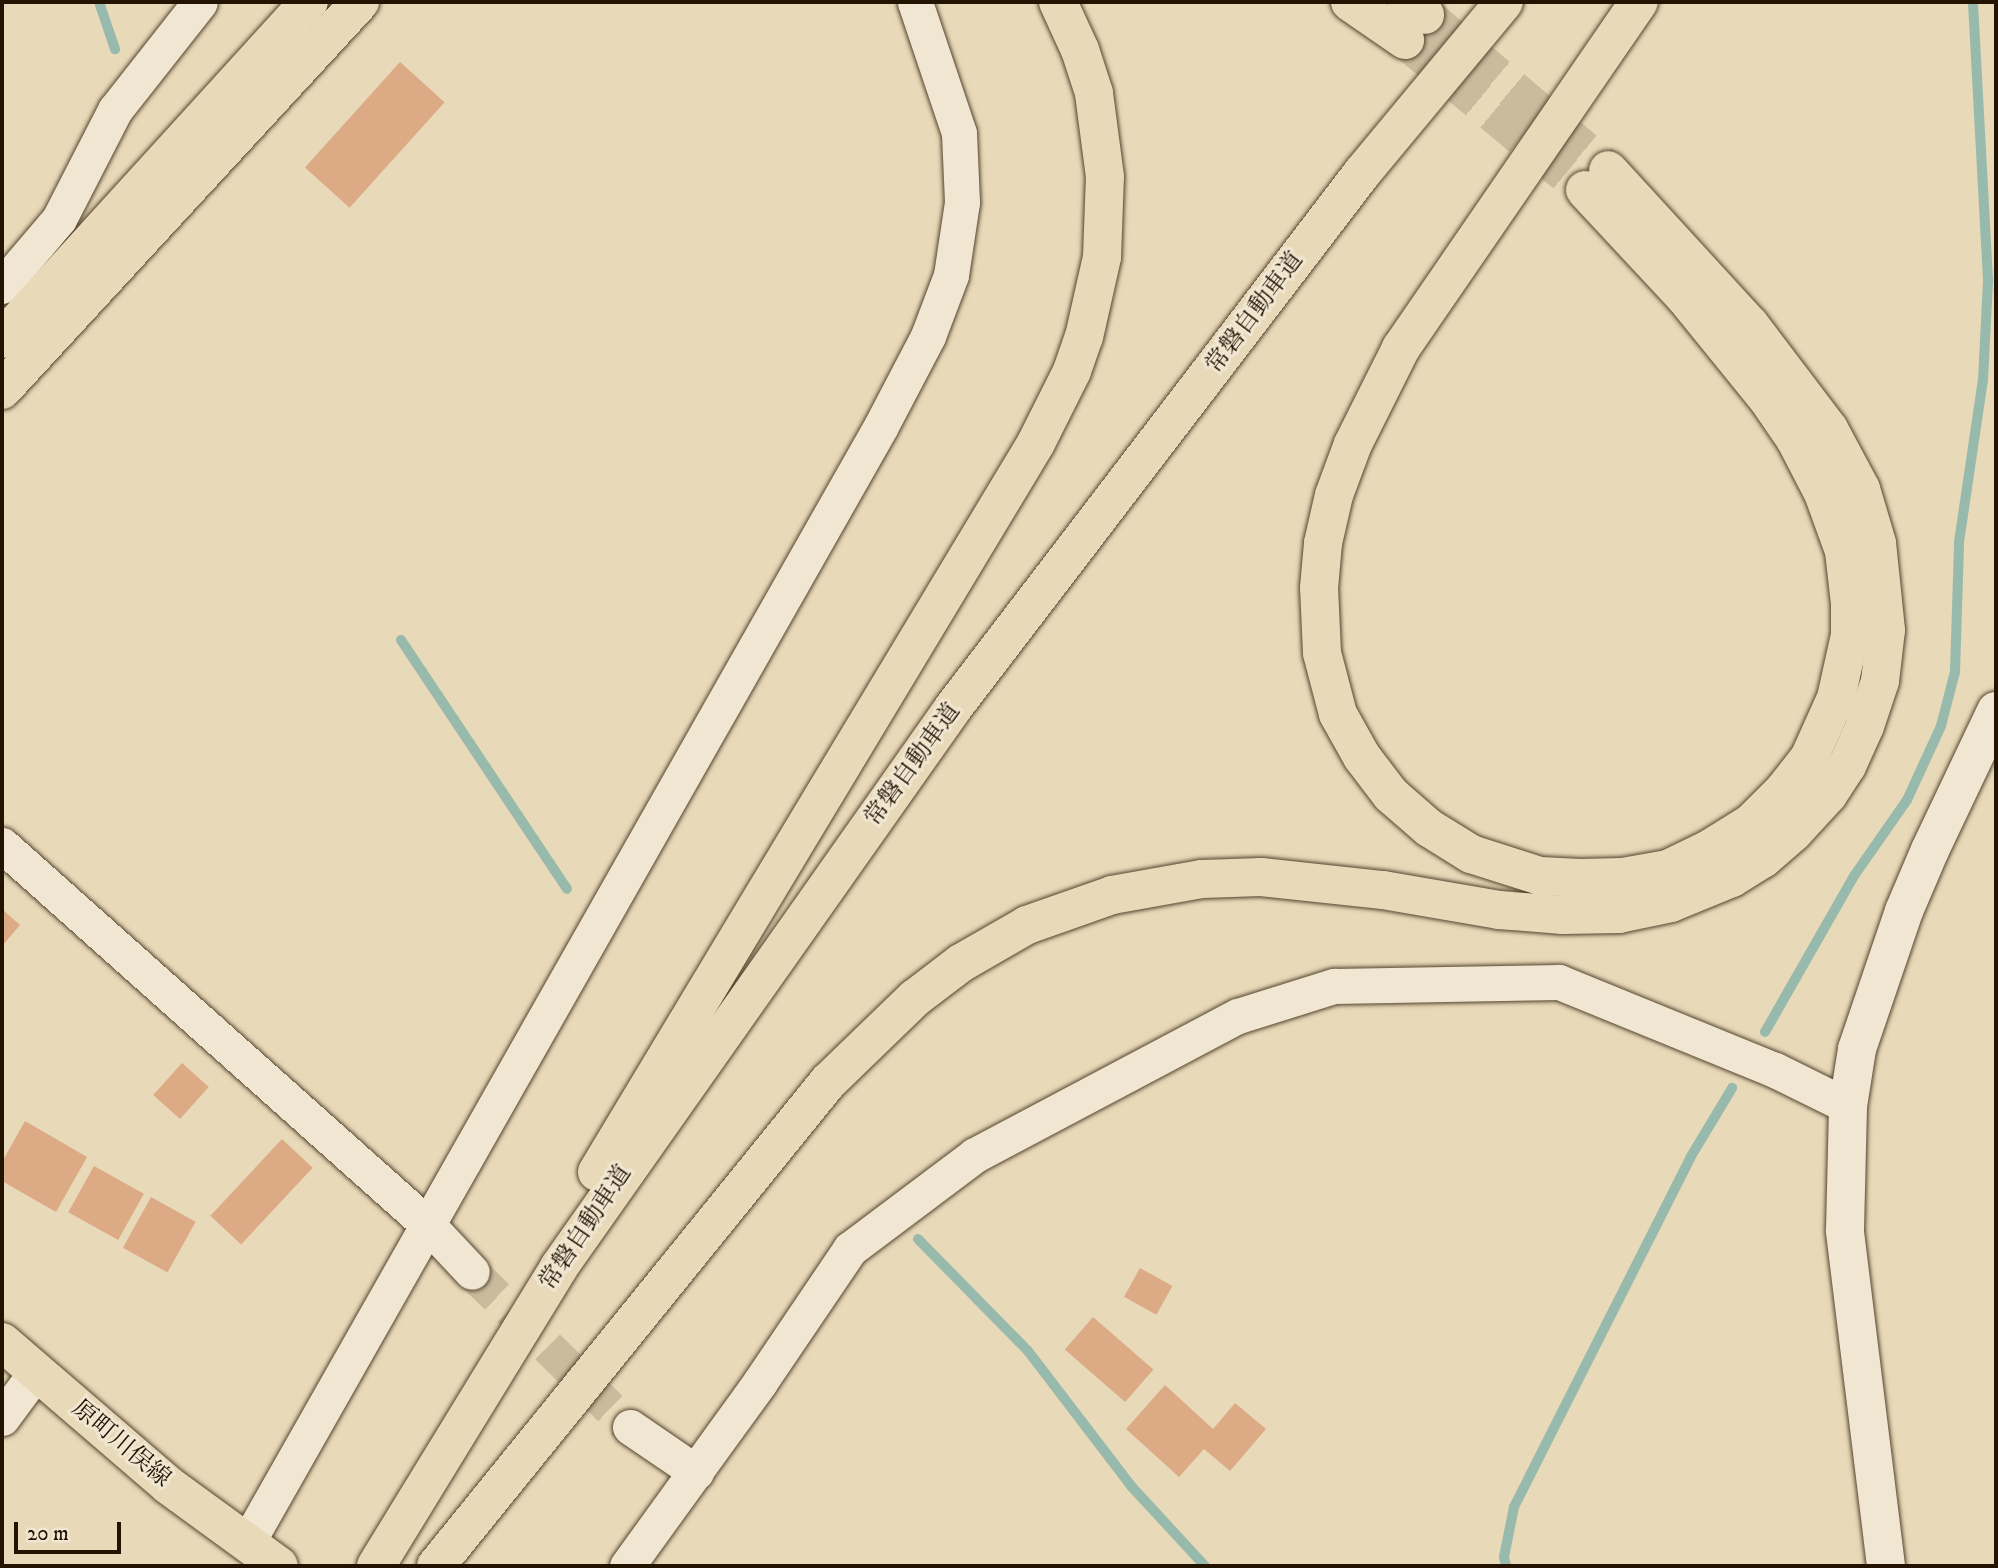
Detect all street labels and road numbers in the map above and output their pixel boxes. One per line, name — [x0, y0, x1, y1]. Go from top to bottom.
street label: 常磐自動車道 — [1200, 247, 1310, 379]
street label: 常磐自動車道 — [859, 698, 967, 832]
street label: 常磐自動車道 — [534, 1160, 638, 1296]
street label: 原町川俣線 — [66, 1394, 176, 1494]

